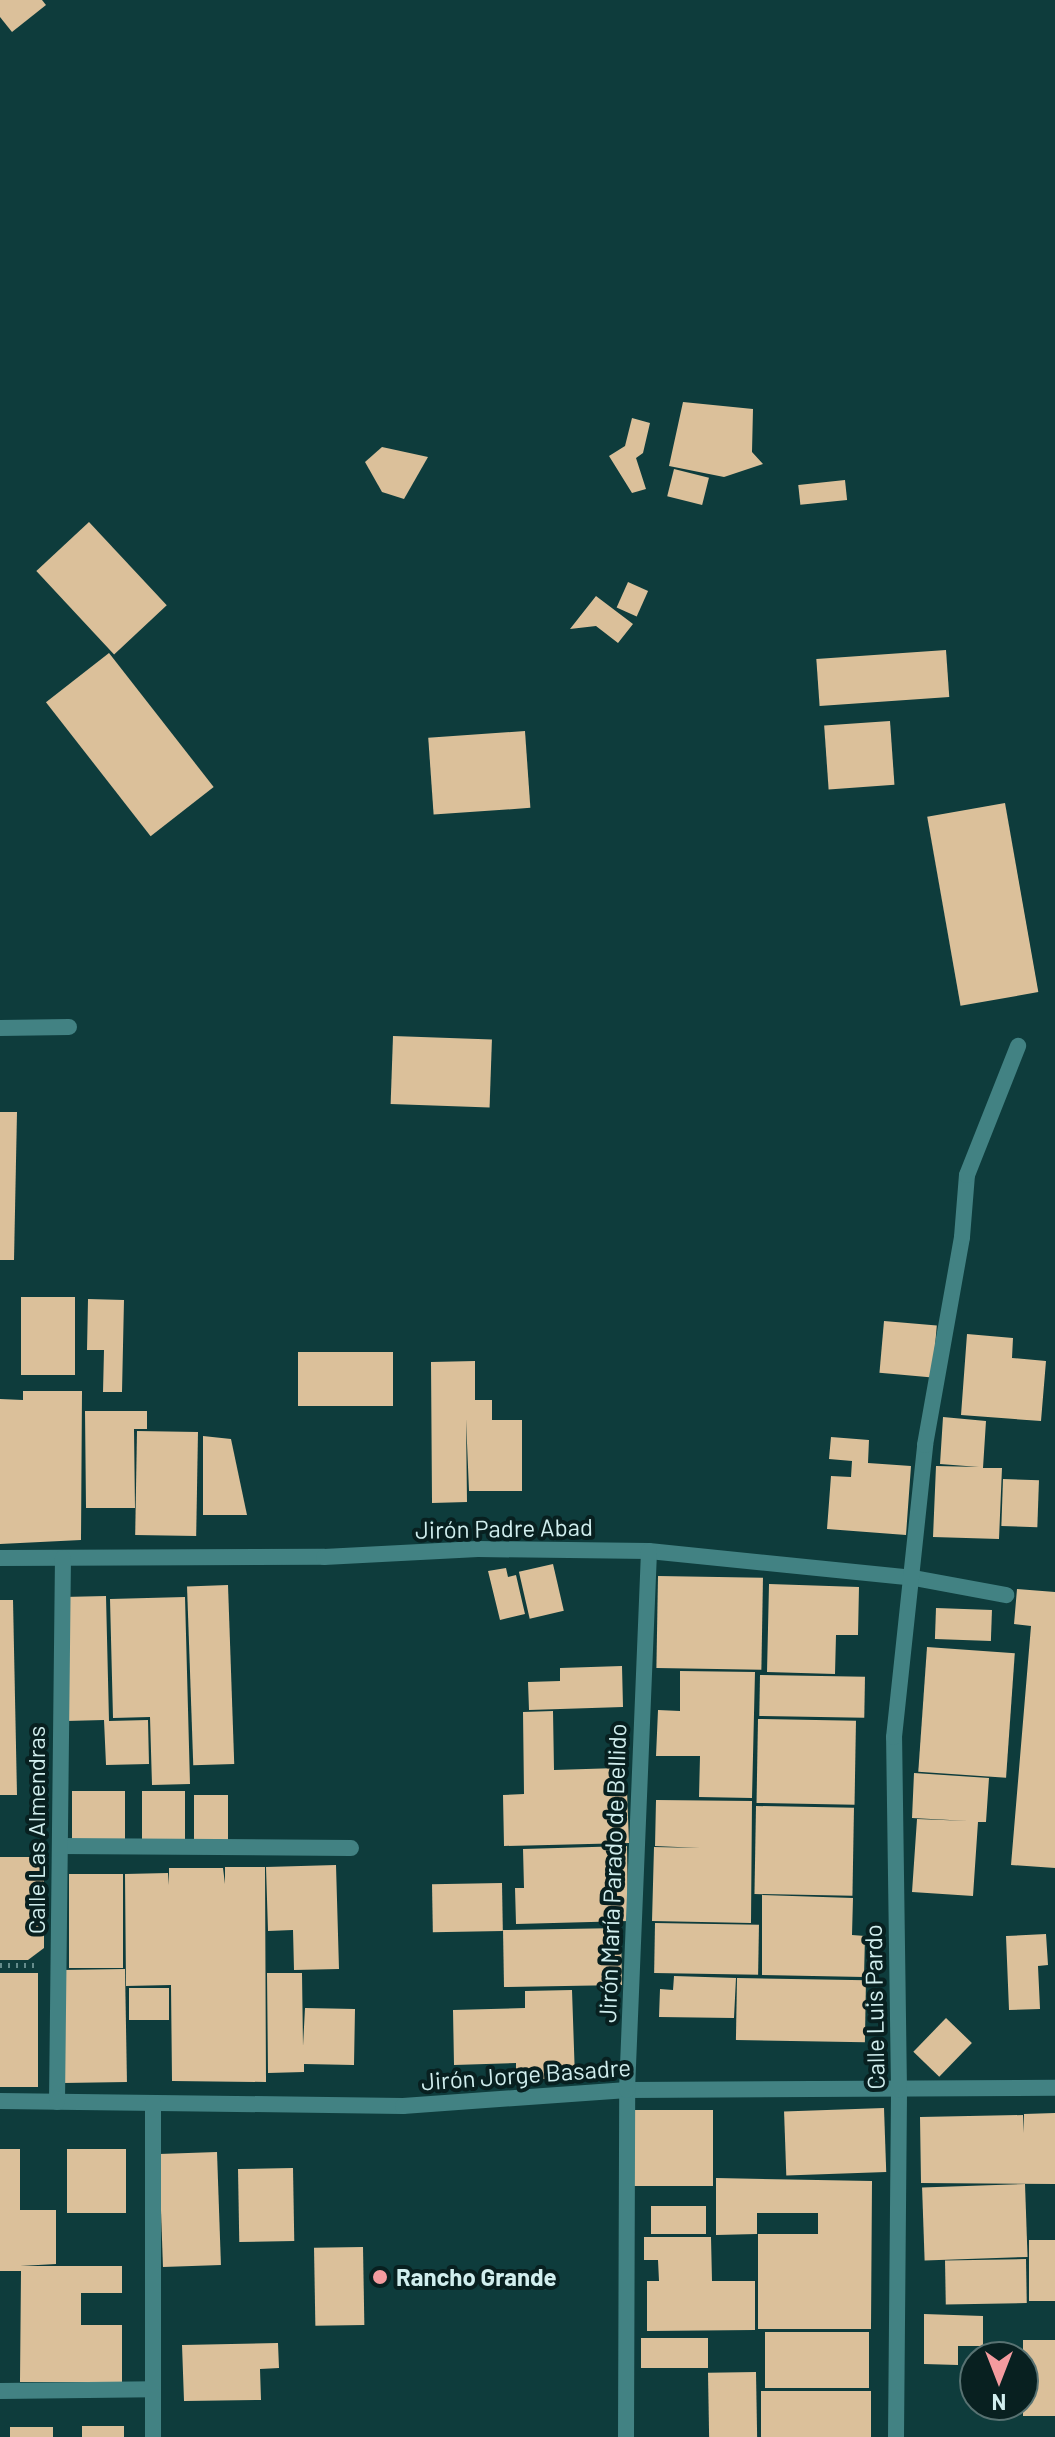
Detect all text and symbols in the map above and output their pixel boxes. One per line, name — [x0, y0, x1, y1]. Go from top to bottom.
street label: Jirón Padre Abad — [415, 1512, 593, 1544]
street label: Jirón María Parado de Bellido — [592, 1723, 632, 2023]
street label: Calle Las Almendras — [22, 1726, 50, 1934]
street label: Calle Luis Pardo — [858, 1924, 890, 2090]
street label: Jirón Jorge Basadre — [420, 2052, 632, 2096]
place label: Rancho Grande — [396, 2263, 557, 2291]
marker: Rancho Grande — [371, 2268, 389, 2286]
north arrow — [959, 2341, 1039, 2421]
text: N — [992, 2390, 1006, 2416]

